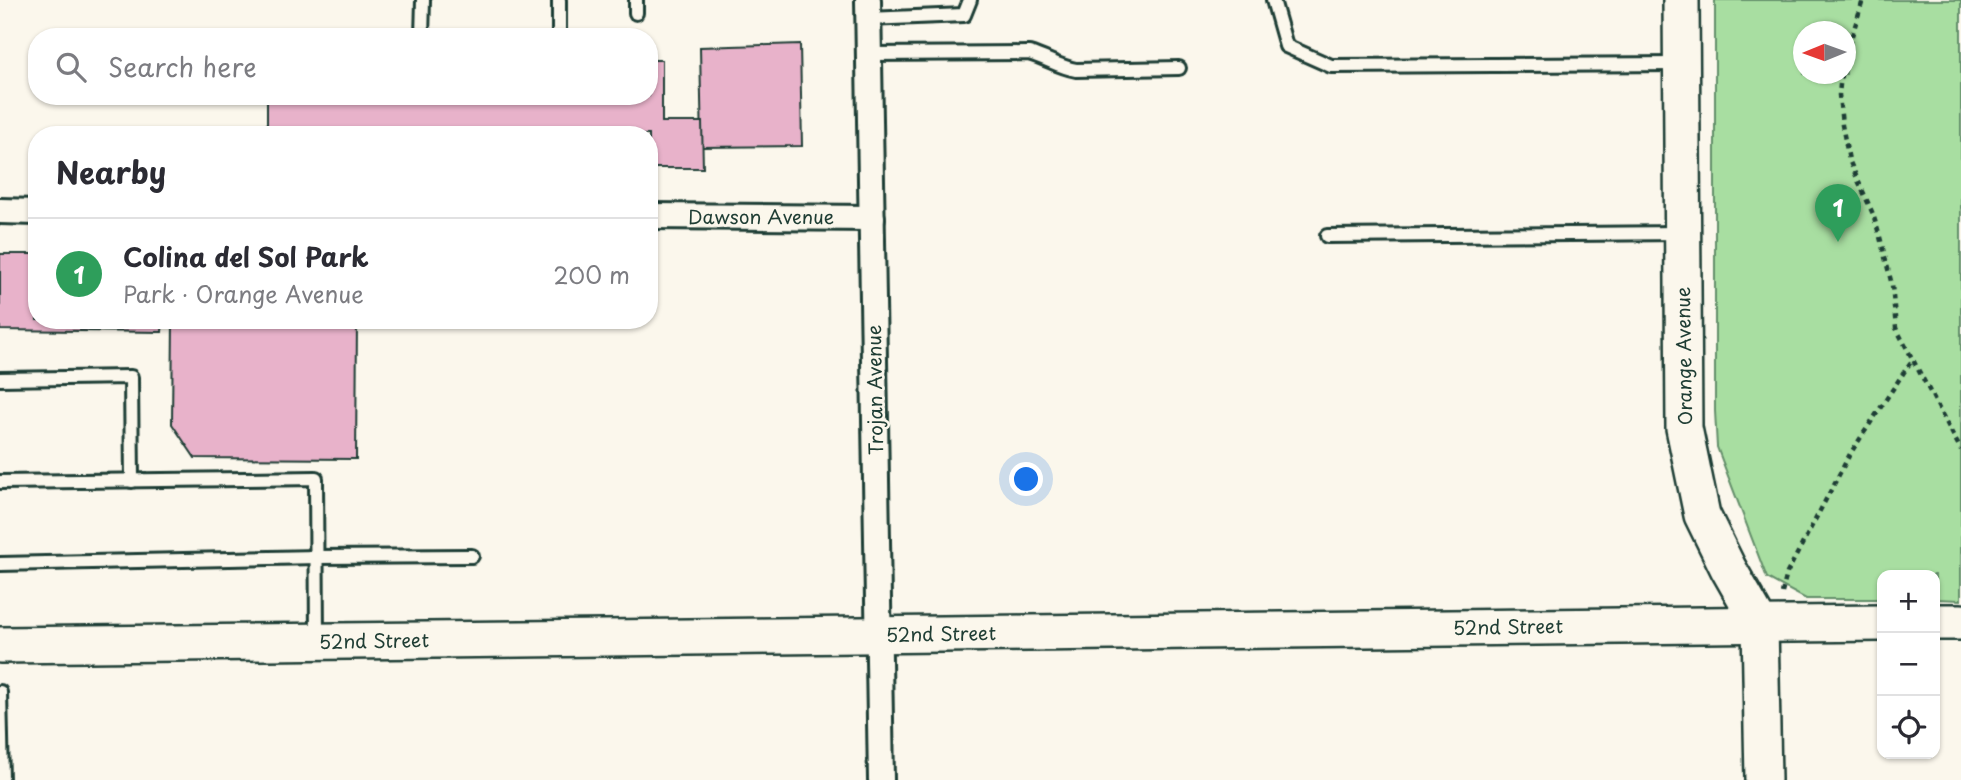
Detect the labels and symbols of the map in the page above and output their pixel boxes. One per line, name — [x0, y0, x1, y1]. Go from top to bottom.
north arrow — [1793, 21, 1856, 84]
pin: 1 — [1815, 184, 1861, 242]
street label: Dawson Avenue — [688, 202, 834, 230]
street label: Orange Avenue — [1668, 286, 1698, 426]
street label: Trojan Avenue — [859, 325, 889, 455]
your location — [1009, 462, 1043, 496]
street label: 52nd Street — [1453, 611, 1564, 641]
street label: 52nd Street — [886, 618, 997, 648]
street label: 52nd Street — [319, 625, 430, 655]

